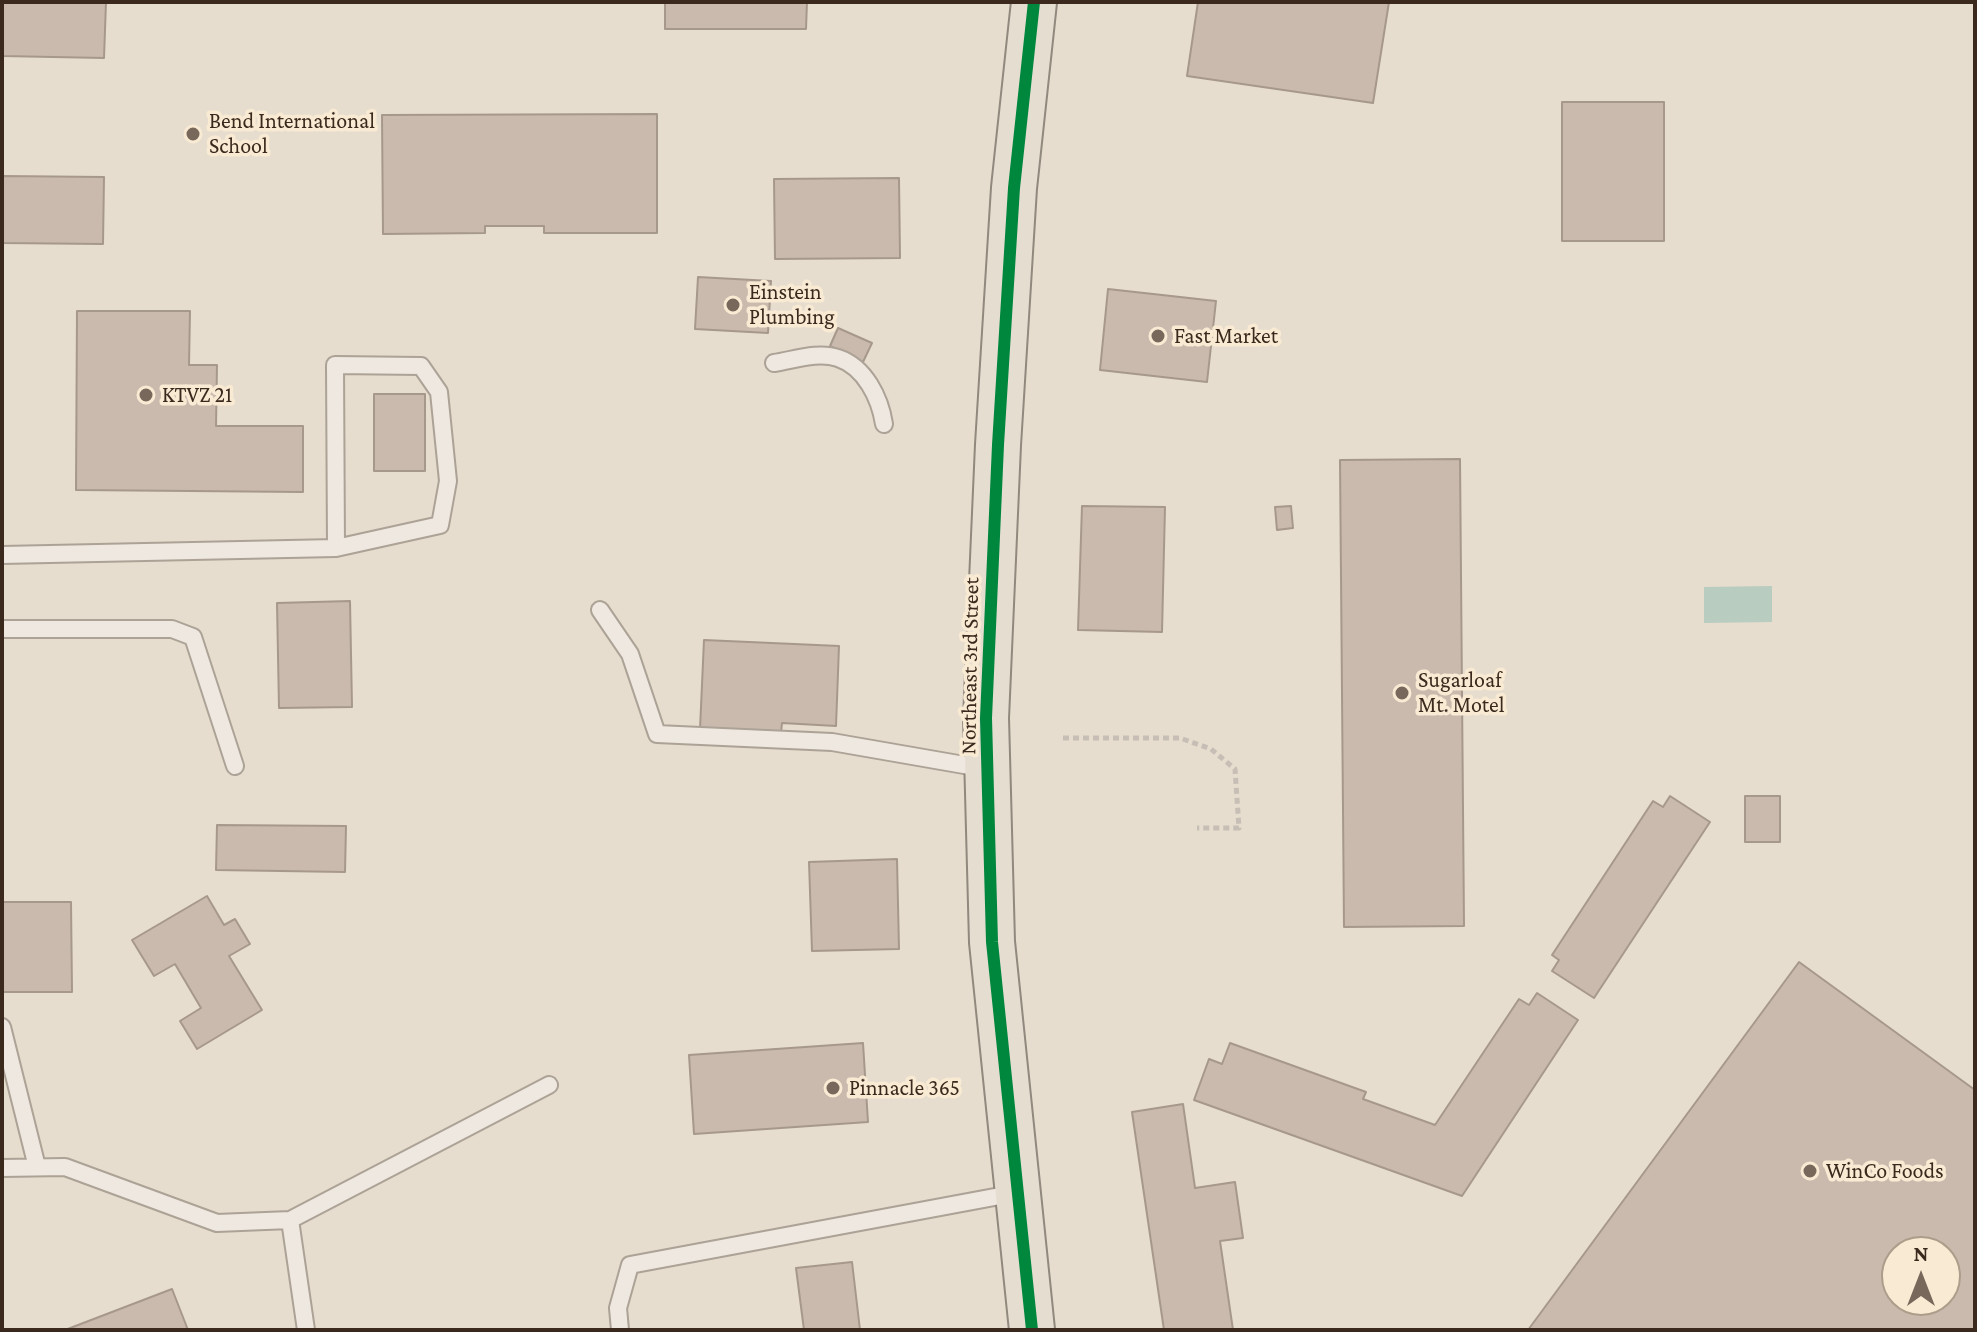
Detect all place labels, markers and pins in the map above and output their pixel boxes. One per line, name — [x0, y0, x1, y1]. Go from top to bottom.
place label: Bend International School — [209, 108, 375, 160]
marker: Bend International School — [184, 125, 202, 143]
place label: Einstein Plumbing — [749, 279, 835, 330]
marker: Einstein Plumbing — [724, 296, 742, 314]
place label: Fast Market — [1174, 323, 1278, 349]
marker: Fast Market — [1149, 327, 1167, 345]
place label: KTVZ 21 — [162, 382, 232, 408]
marker: KTVZ 21 — [137, 386, 155, 404]
place label: Sugarloaf Mt. Motel — [1418, 667, 1504, 718]
marker: Sugarloaf Mt. Motel — [1393, 684, 1411, 702]
place label: Pinnacle 365 — [849, 1075, 960, 1101]
marker: Pinnacle 365 — [824, 1079, 842, 1097]
place label: WinCo Foods — [1826, 1158, 1944, 1184]
marker: WinCo Foods — [1801, 1162, 1819, 1180]

